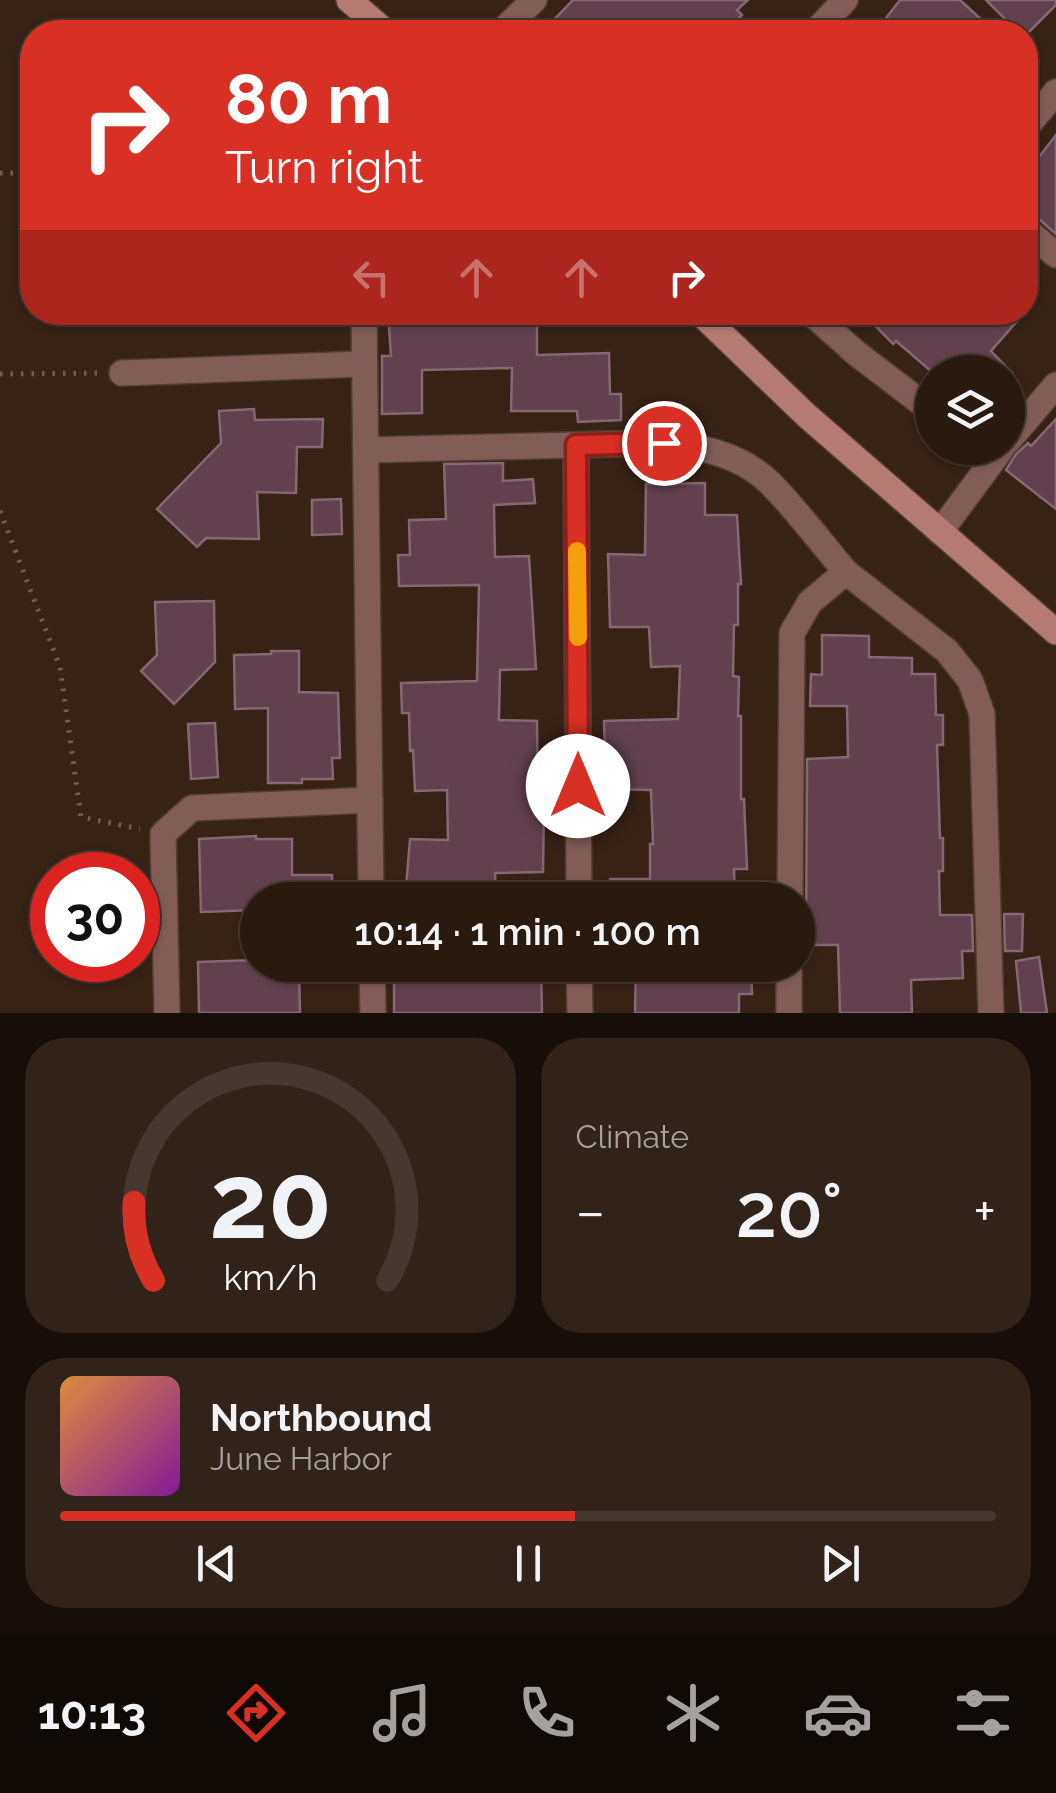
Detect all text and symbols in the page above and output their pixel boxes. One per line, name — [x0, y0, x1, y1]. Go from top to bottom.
text: 80 m — [225, 57, 392, 139]
icon: right — [60, 60, 190, 190]
text: Turn right — [225, 141, 423, 194]
icon: left — [344, 250, 399, 305]
icon: ahead — [449, 250, 504, 305]
icon: ahead — [554, 250, 609, 305]
icon: right — [659, 250, 714, 305]
map controls — [915, 355, 1025, 465]
button: layers — [915, 355, 1025, 465]
pin — [622, 401, 707, 486]
icon: arrive — [637, 416, 692, 471]
position arrow — [526, 734, 630, 838]
speed limit sign: 30 — [30, 852, 160, 982]
text: 10:14 · 1 min · 100 m — [354, 909, 701, 954]
text: Climate — [576, 1118, 689, 1155]
text: 20 — [209, 1140, 332, 1262]
text: 20° — [736, 1166, 843, 1255]
text: − — [576, 1179, 605, 1244]
text: + — [973, 1179, 996, 1244]
text: km/h — [223, 1256, 317, 1298]
text: Northbound — [210, 1395, 432, 1440]
text: June Harbor — [210, 1440, 392, 1477]
icon: previous — [189, 1536, 244, 1591]
icon: pause — [501, 1536, 556, 1591]
icon: next — [813, 1536, 868, 1591]
icon: directions — [221, 1678, 291, 1748]
icon: music — [367, 1678, 437, 1748]
icon: phone — [512, 1678, 582, 1748]
icon: climate — [658, 1678, 728, 1748]
icon: car — [803, 1678, 873, 1748]
icon: filters — [948, 1678, 1018, 1748]
text: 10:13 — [38, 1687, 146, 1740]

